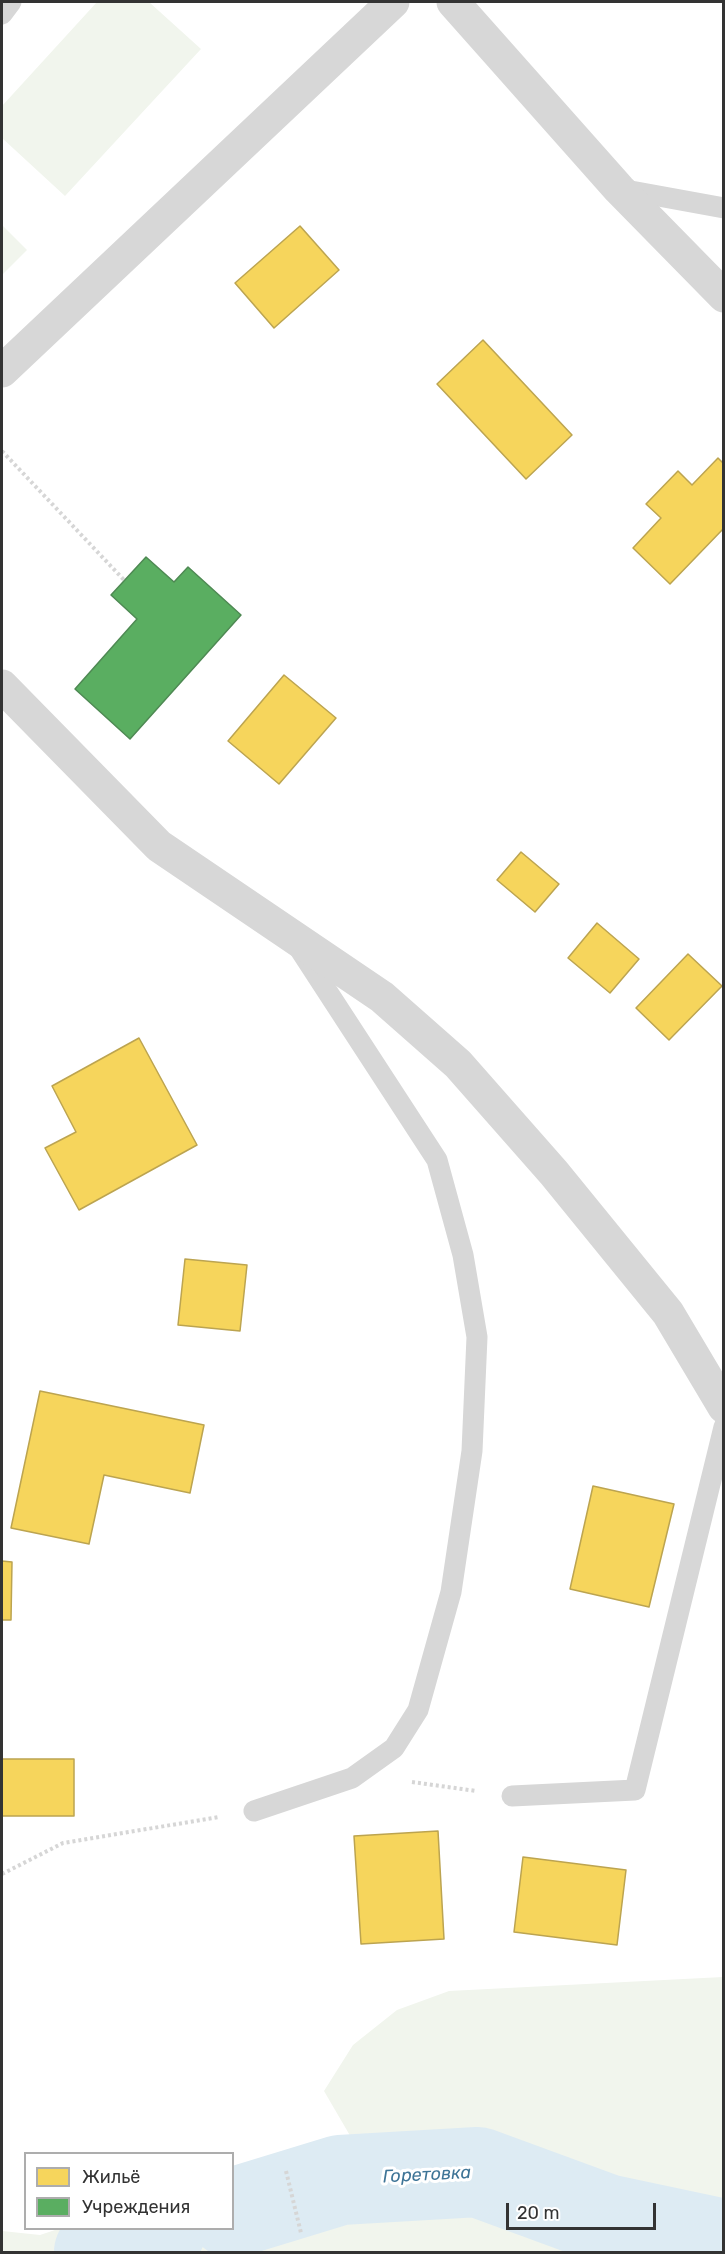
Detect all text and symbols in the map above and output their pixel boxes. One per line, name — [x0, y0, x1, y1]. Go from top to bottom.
legend — [24, 2152, 234, 2230]
water label: Горетовка — [382, 2162, 472, 2188]
text: Жильё — [82, 2166, 140, 2188]
scale bar — [509, 2191, 659, 2229]
text: Учреждения — [82, 2196, 190, 2218]
text: 20 m — [517, 2202, 559, 2224]

